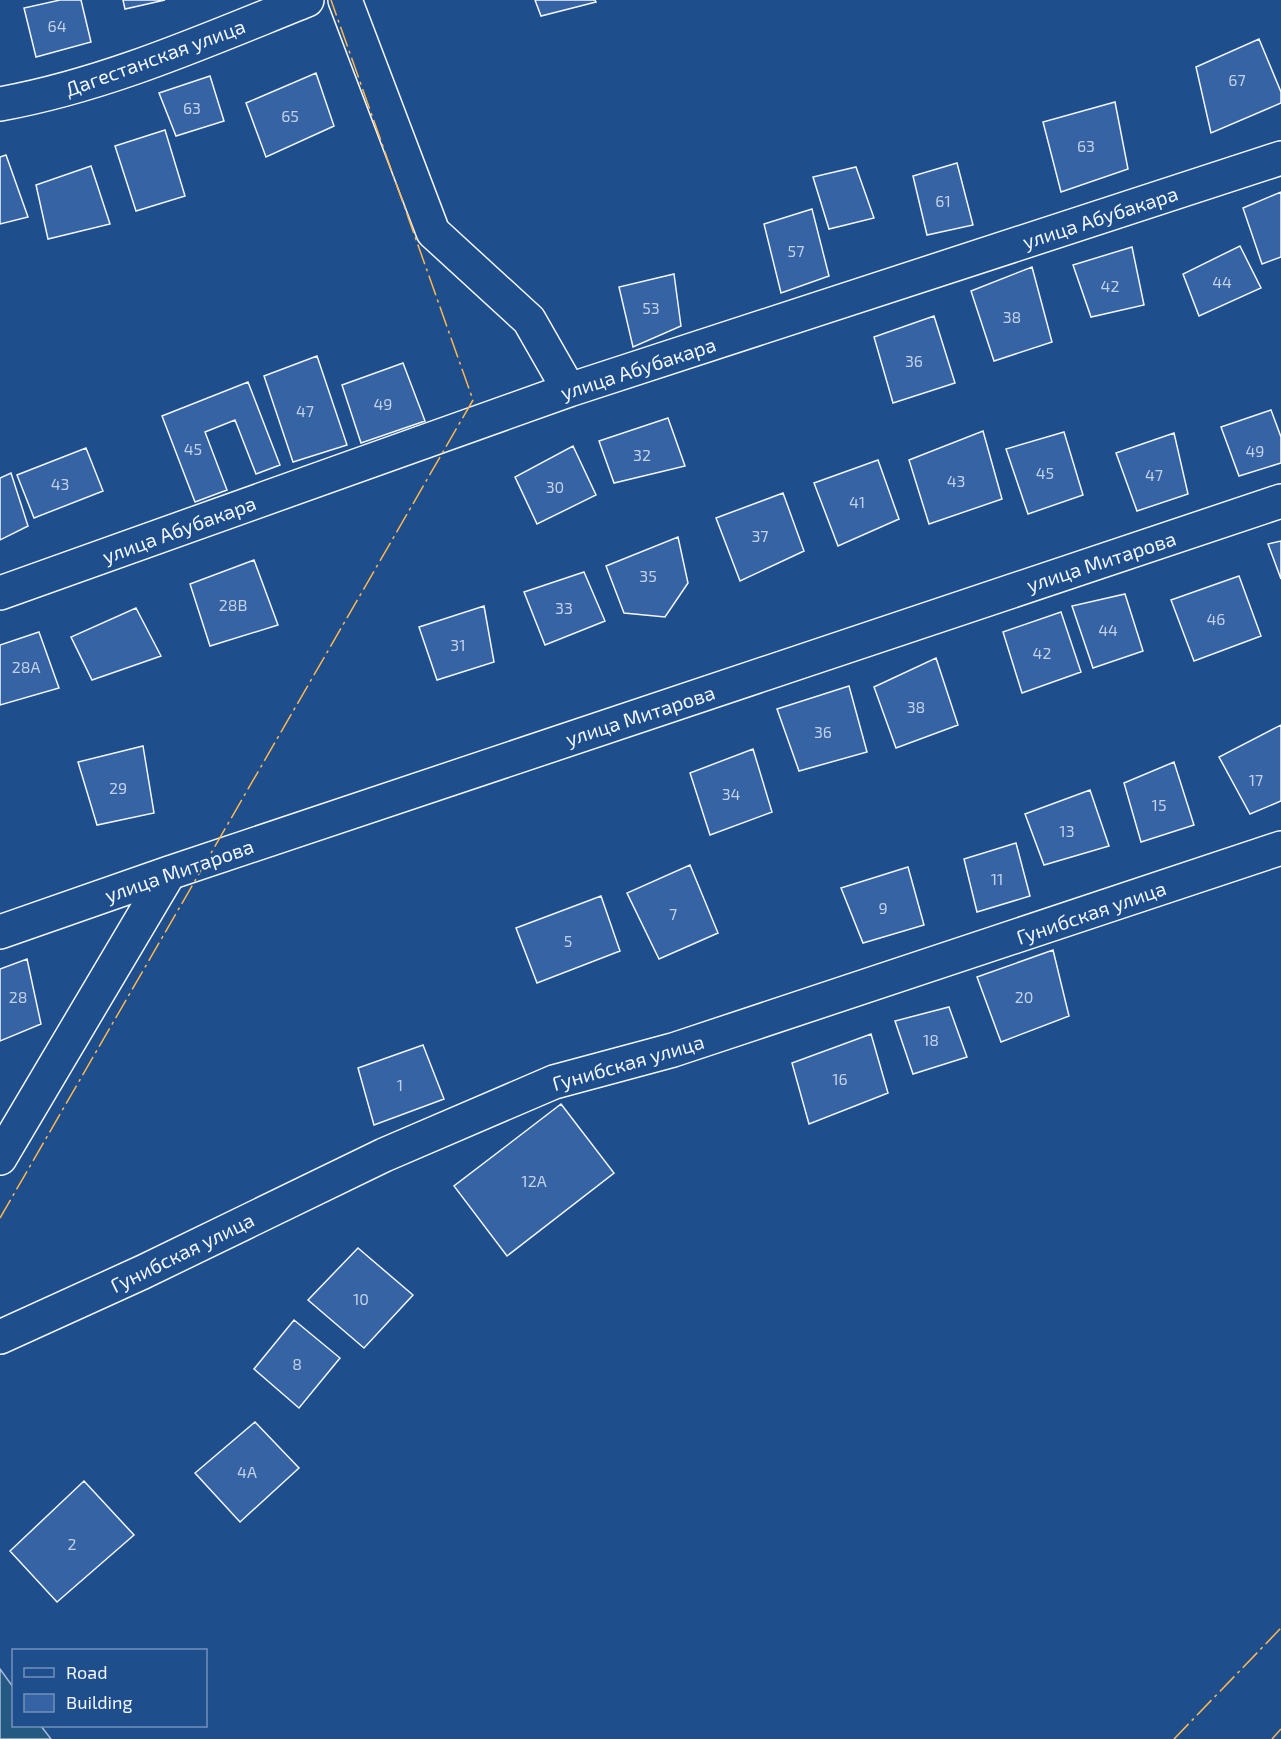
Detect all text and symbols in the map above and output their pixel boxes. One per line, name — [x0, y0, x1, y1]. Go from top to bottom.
street label: Дагестанская улица — [62, 13, 249, 102]
house number: 64 — [48, 16, 67, 35]
house number: 67 — [1228, 70, 1246, 89]
house number: 63 — [183, 98, 201, 117]
house number: 65 — [281, 106, 299, 125]
house number: 63 — [1077, 136, 1095, 155]
street label: улица Абубакара — [1019, 181, 1181, 254]
house number: 61 — [935, 191, 951, 210]
house number: 57 — [788, 241, 804, 260]
house number: 44 — [1212, 272, 1232, 291]
house number: 42 — [1101, 276, 1119, 295]
house number: 53 — [642, 298, 660, 317]
house number: 38 — [1003, 307, 1021, 326]
street label: улица Абубакара — [557, 332, 719, 405]
house number: 36 — [905, 351, 923, 370]
house number: 49 — [374, 394, 393, 413]
house number: 47 — [296, 401, 314, 420]
house number: 45 — [184, 439, 202, 458]
house number: 49 — [1246, 441, 1265, 460]
house number: 32 — [633, 445, 651, 464]
house number: 45 — [1036, 463, 1054, 482]
house number: 47 — [1145, 465, 1163, 484]
house number: 43 — [947, 471, 965, 490]
house number: 43 — [51, 474, 69, 493]
house number: 30 — [546, 477, 564, 496]
street label: улица Абубакара — [99, 490, 259, 569]
house number: 41 — [849, 492, 865, 511]
house number: 37 — [751, 526, 769, 545]
street label: улица Митарова — [1023, 526, 1179, 597]
house number: 35 — [639, 566, 657, 585]
house number: 28В — [219, 595, 247, 614]
house number: 33 — [555, 598, 573, 617]
house number: 46 — [1207, 609, 1226, 628]
house number: 44 — [1098, 620, 1118, 639]
house number: 31 — [450, 635, 466, 654]
house number: 42 — [1033, 643, 1051, 662]
house number: 28А — [12, 657, 40, 676]
street label: улица Митарова — [562, 680, 718, 751]
house number: 38 — [907, 697, 925, 716]
house number: 36 — [814, 722, 832, 741]
house number: 17 — [1249, 770, 1263, 789]
house number: 29 — [109, 778, 127, 797]
house number: 34 — [722, 784, 741, 803]
house number: 15 — [1152, 795, 1166, 814]
house number: 13 — [1059, 821, 1075, 840]
street label: улица Митарова — [102, 833, 257, 908]
house number: 11 — [991, 869, 1003, 888]
street label: Гунибская улица — [1013, 875, 1169, 950]
house number: 9 — [878, 898, 888, 917]
house number: 7 — [669, 904, 677, 923]
house number: 5 — [564, 931, 572, 950]
house number: 28 — [9, 987, 27, 1006]
house number: 20 — [1015, 987, 1033, 1006]
street label: Гунибская улица — [549, 1029, 707, 1096]
house number: 18 — [923, 1030, 939, 1049]
house number: 16 — [832, 1069, 848, 1088]
house number: 1 — [397, 1075, 403, 1094]
house number: 12А — [521, 1171, 547, 1190]
street label: Гунибская улица — [106, 1207, 258, 1298]
house number: 10 — [353, 1289, 369, 1308]
house number: 8 — [292, 1354, 302, 1373]
house number: 4А — [237, 1462, 257, 1481]
house number: 2 — [68, 1534, 77, 1553]
legend — [12, 1649, 207, 1727]
text: Road — [66, 1661, 107, 1683]
text: Building — [66, 1691, 133, 1713]

